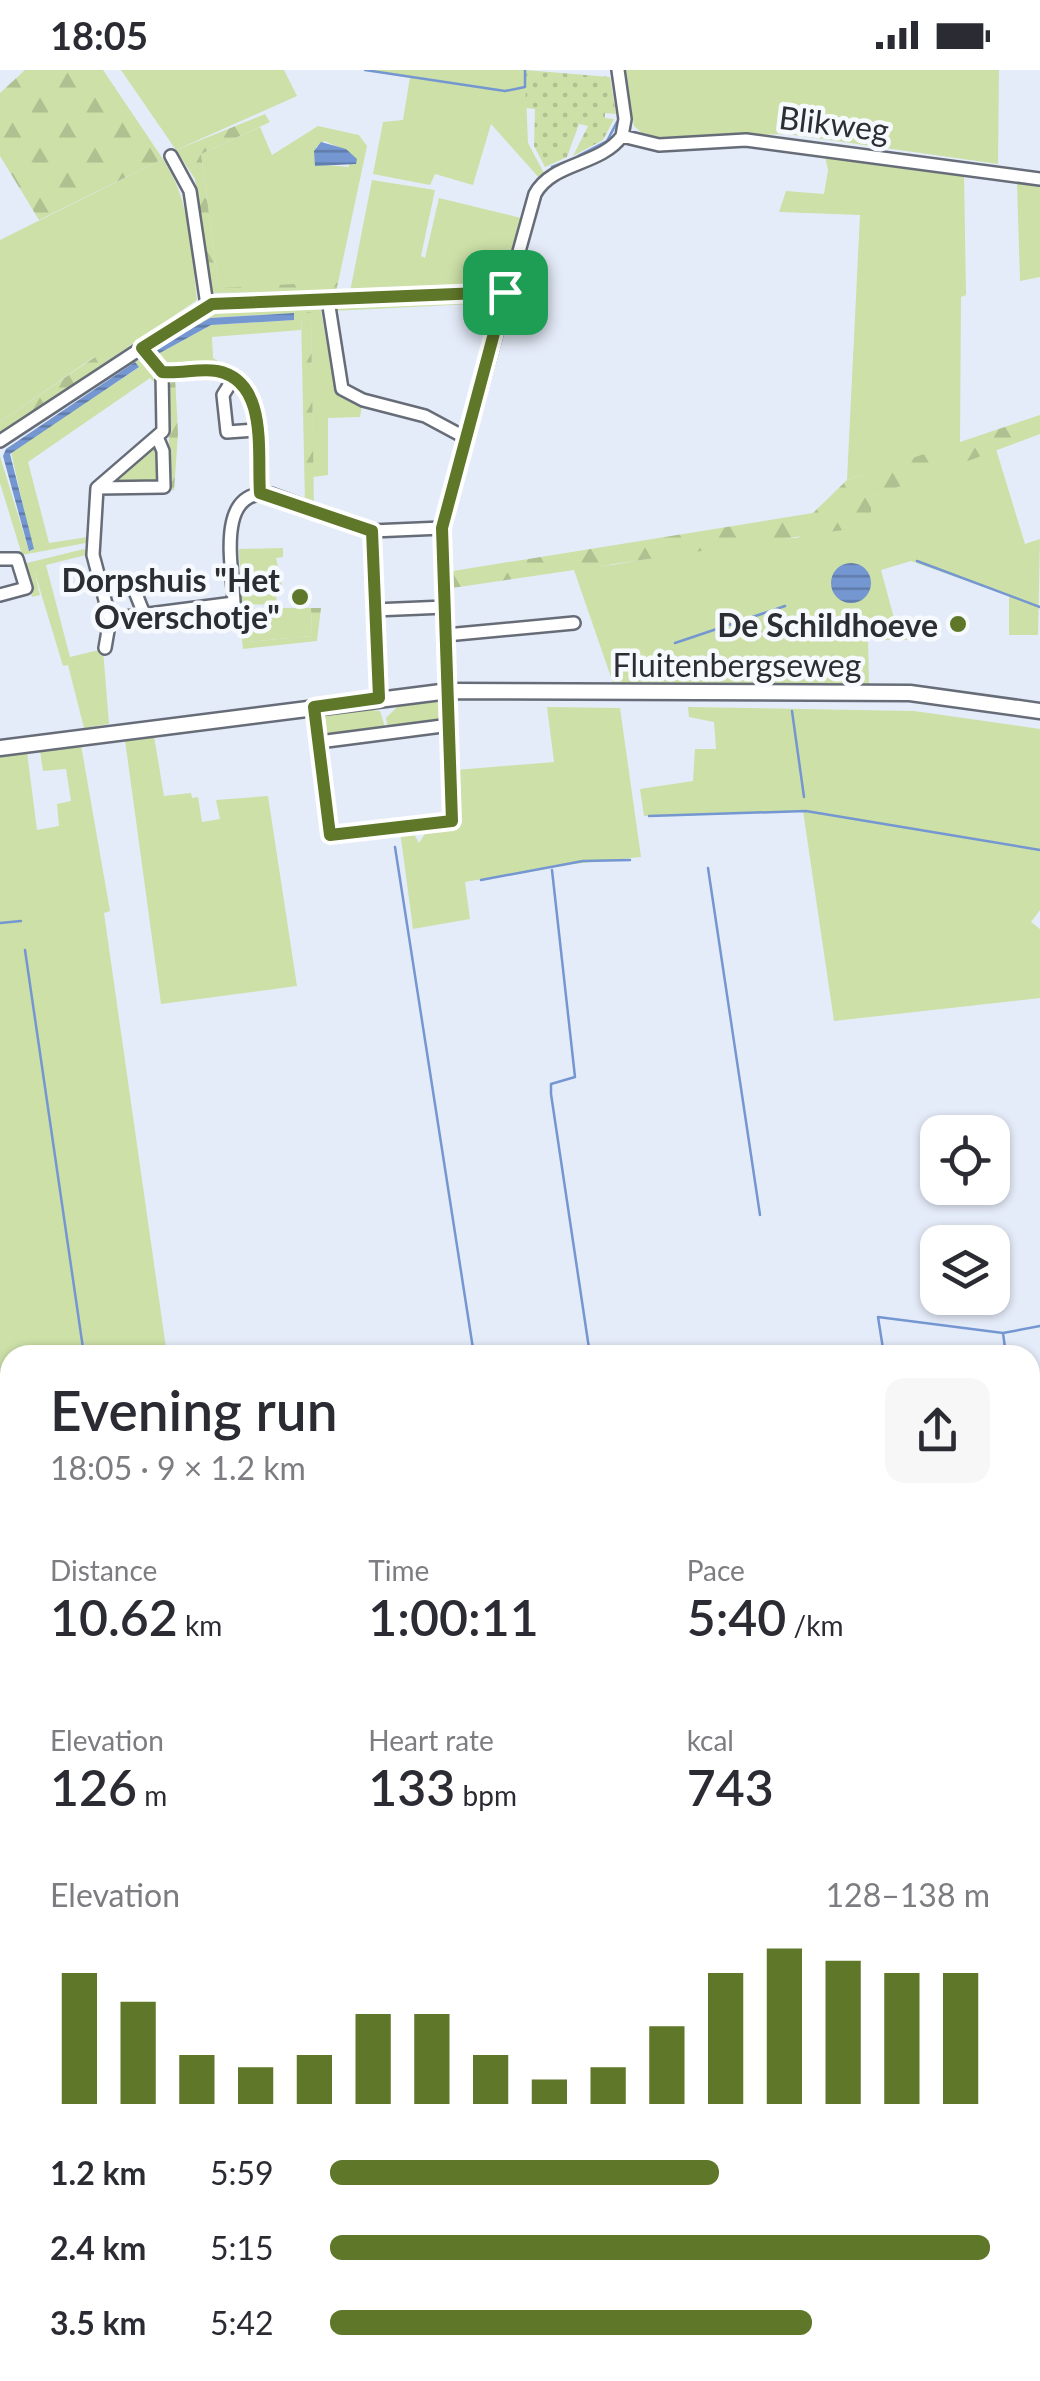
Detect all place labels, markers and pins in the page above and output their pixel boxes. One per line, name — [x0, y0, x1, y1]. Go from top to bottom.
pin — [463, 250, 548, 335]
place label: Dorpshuis "Het Overschotje" — [62, 560, 280, 636]
marker: Dorpshuis "Het Overschotje" — [289, 586, 311, 608]
place label: De Schildhoeve — [717, 605, 938, 644]
marker: De Schildhoeve — [947, 613, 969, 635]

